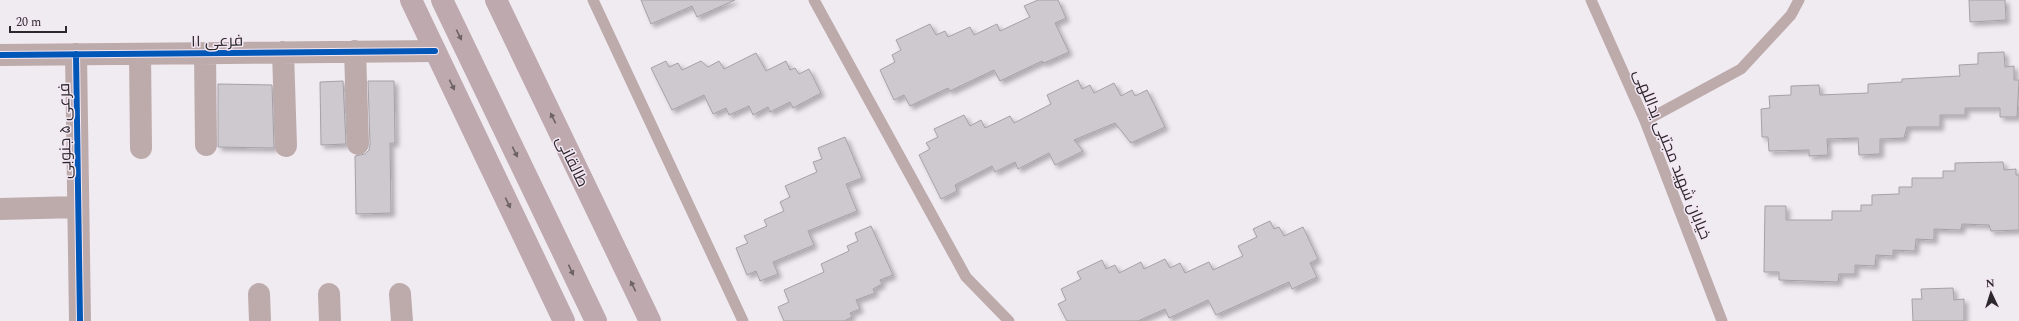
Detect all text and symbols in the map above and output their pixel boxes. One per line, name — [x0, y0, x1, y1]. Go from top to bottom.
scale bar — [10, 8, 66, 34]
text: 20 m — [16, 13, 41, 32]
street label: فرعی ۱۱ — [191, 29, 243, 53]
one-way arrow — [456, 29, 462, 41]
street label: خیابان شهید مجتبی یداللهی — [1627, 66, 1717, 243]
one-way arrow — [449, 80, 455, 91]
street label: فرعی ۵ جنوبی — [52, 83, 78, 179]
one-way arrow — [550, 112, 556, 124]
street label: طالقانی — [549, 132, 595, 191]
one-way arrow — [512, 146, 518, 158]
one-way arrow — [505, 197, 512, 208]
one-way arrow — [568, 264, 574, 275]
north arrow — [1971, 273, 2011, 313]
text: N — [1985, 275, 1995, 292]
one-way arrow — [630, 280, 637, 292]

